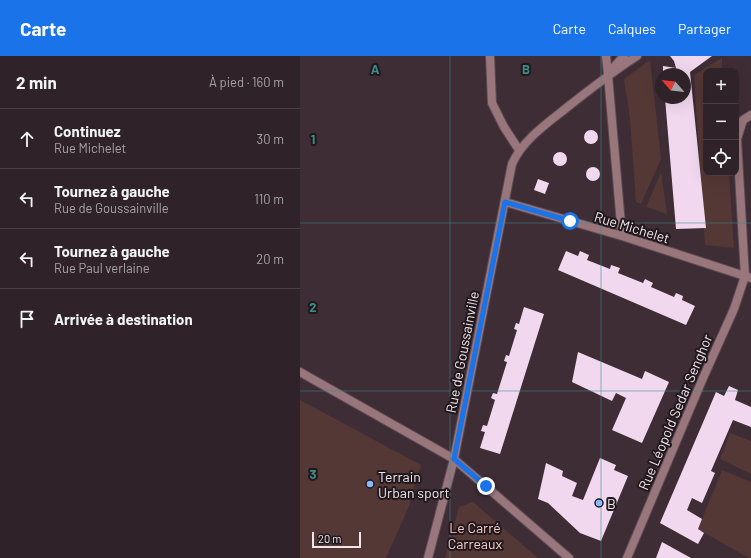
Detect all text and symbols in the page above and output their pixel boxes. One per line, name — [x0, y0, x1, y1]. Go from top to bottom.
text: Carte — [20, 17, 66, 40]
text: Carte — [553, 20, 586, 37]
text: Calques — [608, 20, 656, 37]
text: Partager — [678, 20, 731, 37]
text: A — [371, 61, 380, 77]
text: B — [522, 61, 530, 77]
north arrow — [655, 68, 691, 104]
map controls — [703, 68, 739, 176]
button: + — [703, 68, 739, 104]
text: 2 min — [16, 72, 57, 92]
text: À pied · 160 m — [209, 74, 284, 90]
button: − — [703, 104, 739, 140]
text: Continuez — [54, 122, 121, 140]
icon: ahead — [16, 128, 38, 150]
text: 30 m — [257, 131, 284, 147]
text: 1 — [311, 131, 315, 147]
text: Rue Michelet — [54, 140, 126, 156]
button: locate — [703, 140, 739, 176]
text: Tournez à gauche — [54, 182, 170, 200]
icon: left — [16, 188, 38, 210]
text: 110 m — [254, 191, 284, 207]
text: Rue de Goussainville — [54, 200, 169, 216]
street label: Rue Michelet — [592, 207, 672, 247]
route start — [561, 212, 579, 230]
text: Tournez à gauche — [54, 242, 170, 260]
icon: left — [16, 248, 38, 270]
text: 20 m — [256, 251, 284, 267]
text: Rue Paul verlaine — [54, 260, 150, 276]
street label: Rue de Goussainville — [442, 290, 482, 414]
text: 2 — [309, 299, 317, 315]
icon: arrive — [16, 308, 38, 330]
text: Arrivée à destination — [54, 310, 193, 328]
street label: Rue Léopold Sedar Senghor — [634, 332, 716, 492]
text: 3 — [309, 466, 317, 482]
place label: Terrain Urban sport — [378, 468, 450, 501]
route end — [477, 477, 495, 495]
marker: Terrain Urban sport — [365, 479, 375, 489]
place label: B — [607, 495, 616, 512]
marker: B — [594, 498, 604, 508]
park label: Le Carré Carreaux — [448, 519, 503, 552]
scale bar — [312, 530, 361, 549]
text: 20 m — [318, 532, 341, 545]

